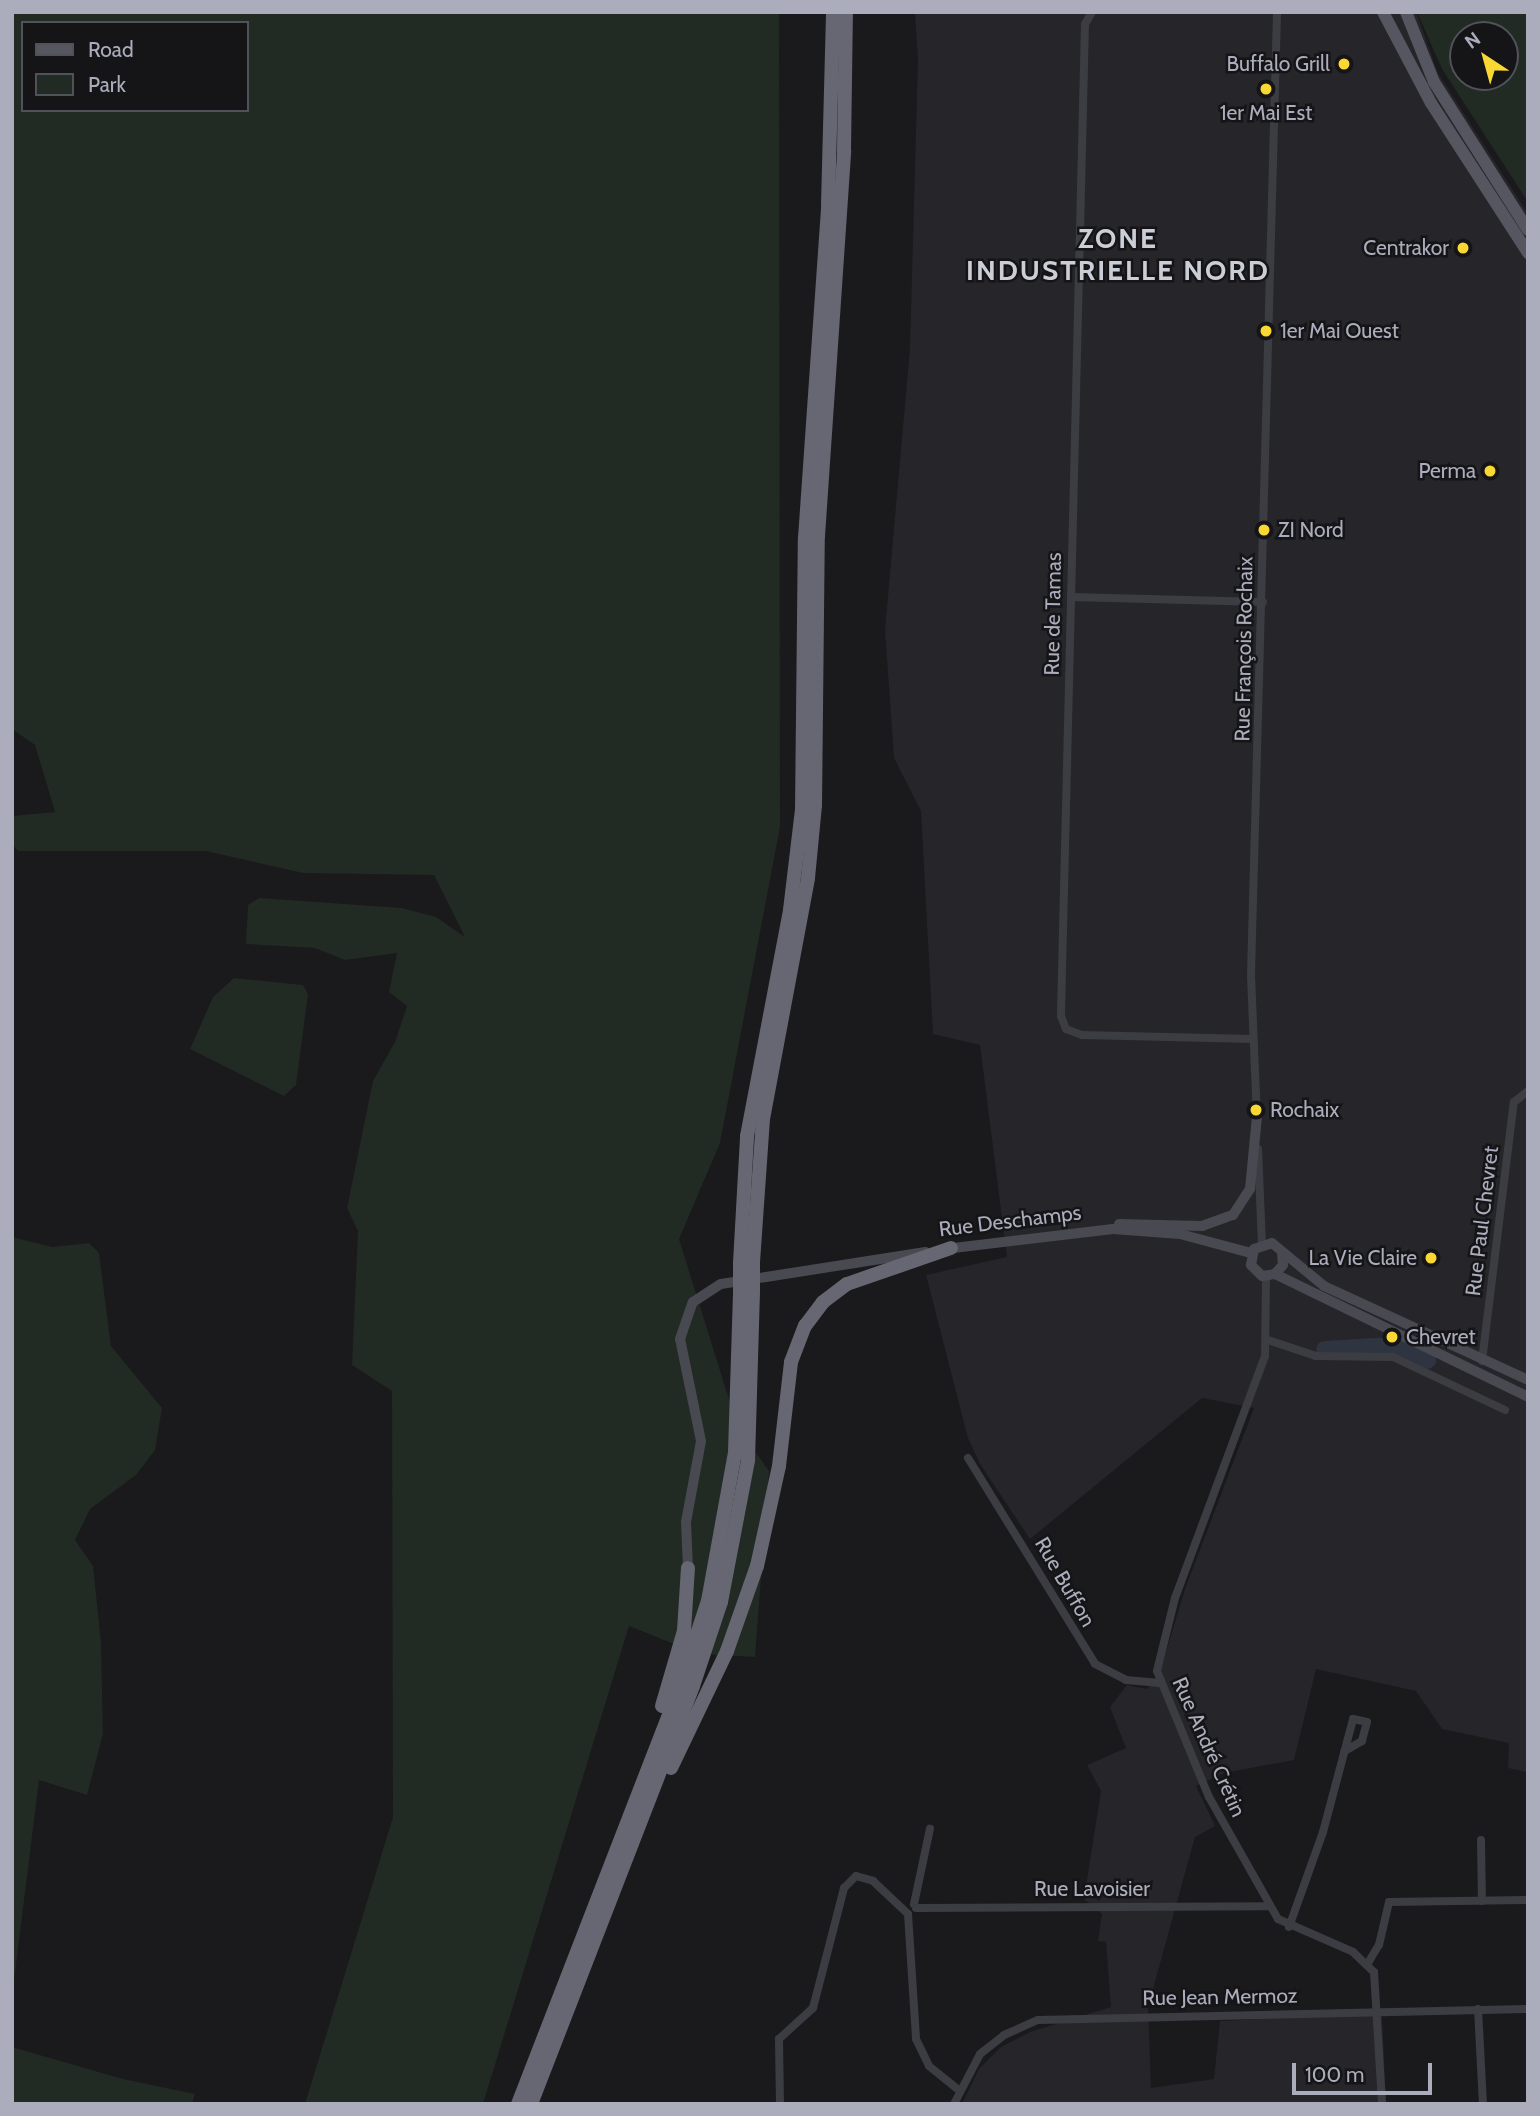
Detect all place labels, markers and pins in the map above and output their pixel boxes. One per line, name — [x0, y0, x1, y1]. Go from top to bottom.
place label: Buffalo Grill — [1227, 51, 1330, 77]
marker: Buffalo Grill — [1336, 56, 1352, 72]
marker: 1er Mai Est — [1258, 81, 1274, 97]
place label: 1er Mai Est — [1220, 100, 1312, 126]
place label: Centrakor — [1363, 235, 1449, 261]
marker: Centrakor — [1455, 240, 1471, 256]
place label: 1er Mai Ouest — [1280, 318, 1399, 344]
marker: 1er Mai Ouest — [1258, 323, 1274, 339]
place label: Perma — [1418, 458, 1476, 484]
marker: Perma — [1482, 463, 1498, 479]
place label: ZI Nord — [1278, 517, 1344, 543]
marker: ZI Nord — [1256, 522, 1272, 538]
place label: Rochaix — [1270, 1097, 1339, 1123]
marker: Rochaix — [1248, 1102, 1264, 1118]
place label: La Vie Claire — [1308, 1245, 1417, 1271]
marker: La Vie Claire — [1423, 1250, 1439, 1266]
place label: Chevret — [1406, 1324, 1476, 1350]
marker: Chevret — [1384, 1329, 1400, 1345]

